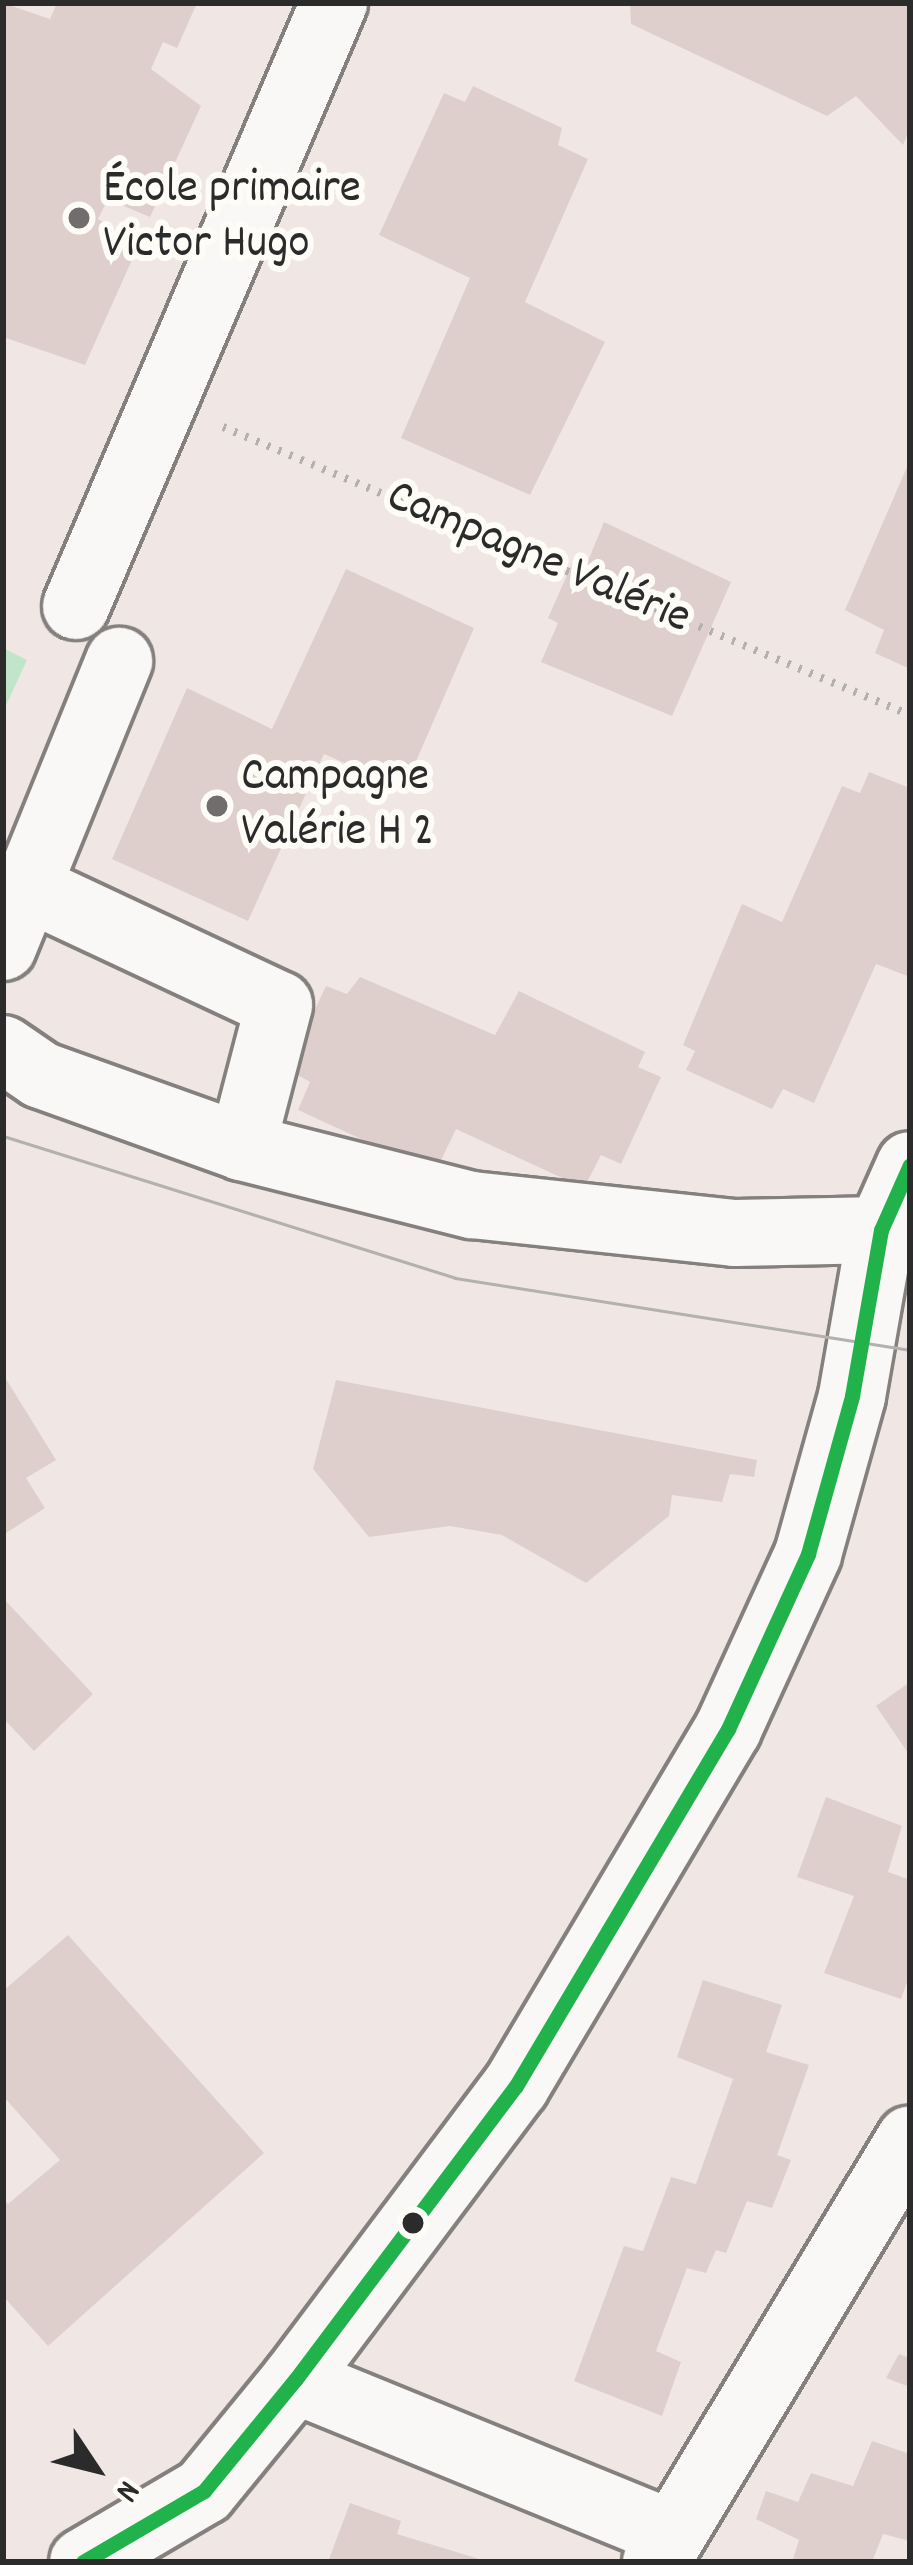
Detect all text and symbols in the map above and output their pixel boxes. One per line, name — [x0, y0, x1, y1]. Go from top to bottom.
place label: École primaire Victor Hugo — [103, 161, 361, 274]
marker: École primaire Victor Hugo — [66, 205, 92, 231]
street label: Campagne Valérie — [377, 469, 699, 649]
place label: Campagne Valérie H 2 — [241, 749, 434, 862]
marker: Campagne Valérie H 2 — [204, 793, 230, 819]
unlabelled marker — [402, 2212, 424, 2234]
north arrow — [36, 2409, 156, 2529]
text: N — [102, 2470, 150, 2510]

